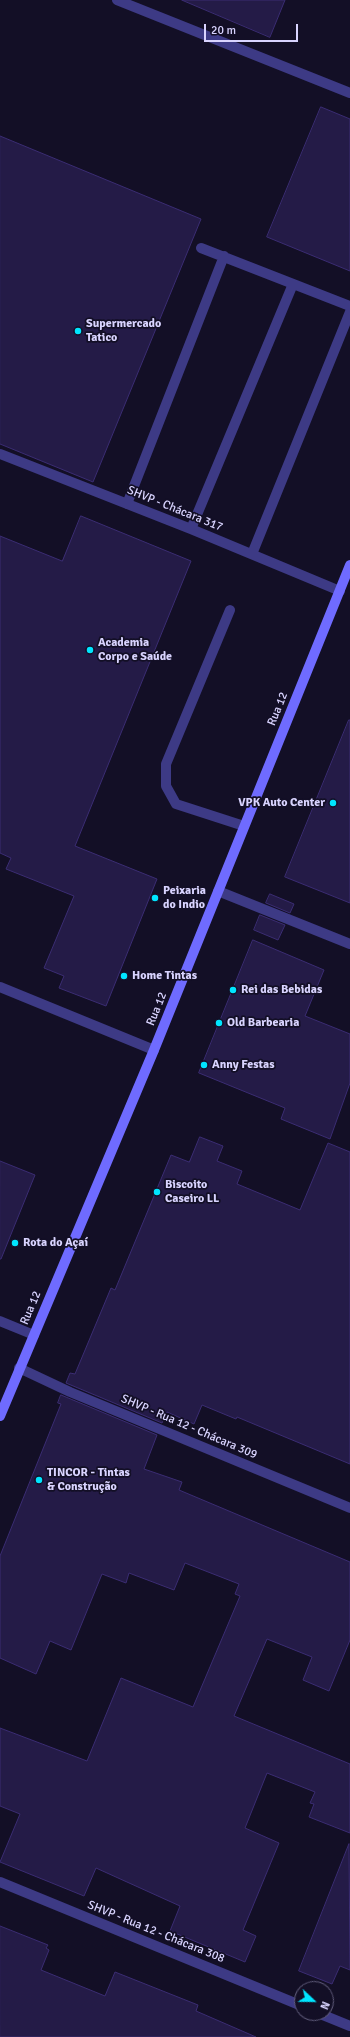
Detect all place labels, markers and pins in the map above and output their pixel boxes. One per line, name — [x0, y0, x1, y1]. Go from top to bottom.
place label: Supermercado Tatico — [86, 317, 161, 345]
marker: Supermercado Tatico — [73, 326, 83, 336]
place label: Academia Corpo e Saúde — [98, 636, 172, 664]
marker: Academia Corpo e Saúde — [85, 645, 95, 655]
place label: VPK Auto Center — [238, 796, 325, 810]
marker: VPK Auto Center — [328, 798, 338, 808]
place label: Peixaria do Indio — [163, 884, 206, 912]
marker: Peixaria do Indio — [150, 893, 160, 903]
place label: Home Tintas — [132, 969, 197, 983]
marker: Home Tintas — [119, 971, 129, 981]
place label: Rei das Bebidas — [241, 983, 322, 997]
marker: Rei das Bebidas — [228, 985, 238, 995]
place label: Old Barbearia — [227, 1016, 299, 1030]
marker: Old Barbearia — [214, 1018, 224, 1028]
place label: Anny Festas — [212, 1058, 275, 1072]
marker: Anny Festas — [199, 1060, 209, 1070]
place label: Biscoito Caseiro LL — [165, 1178, 219, 1206]
marker: Biscoito Caseiro LL — [152, 1187, 162, 1197]
place label: Rota do Açaí — [23, 1236, 88, 1250]
marker: Rota do Açaí — [10, 1238, 20, 1248]
place label: TINCOR - Tintas & Construção — [47, 1466, 130, 1494]
marker: TINCOR - Tintas & Construção — [34, 1475, 44, 1485]

